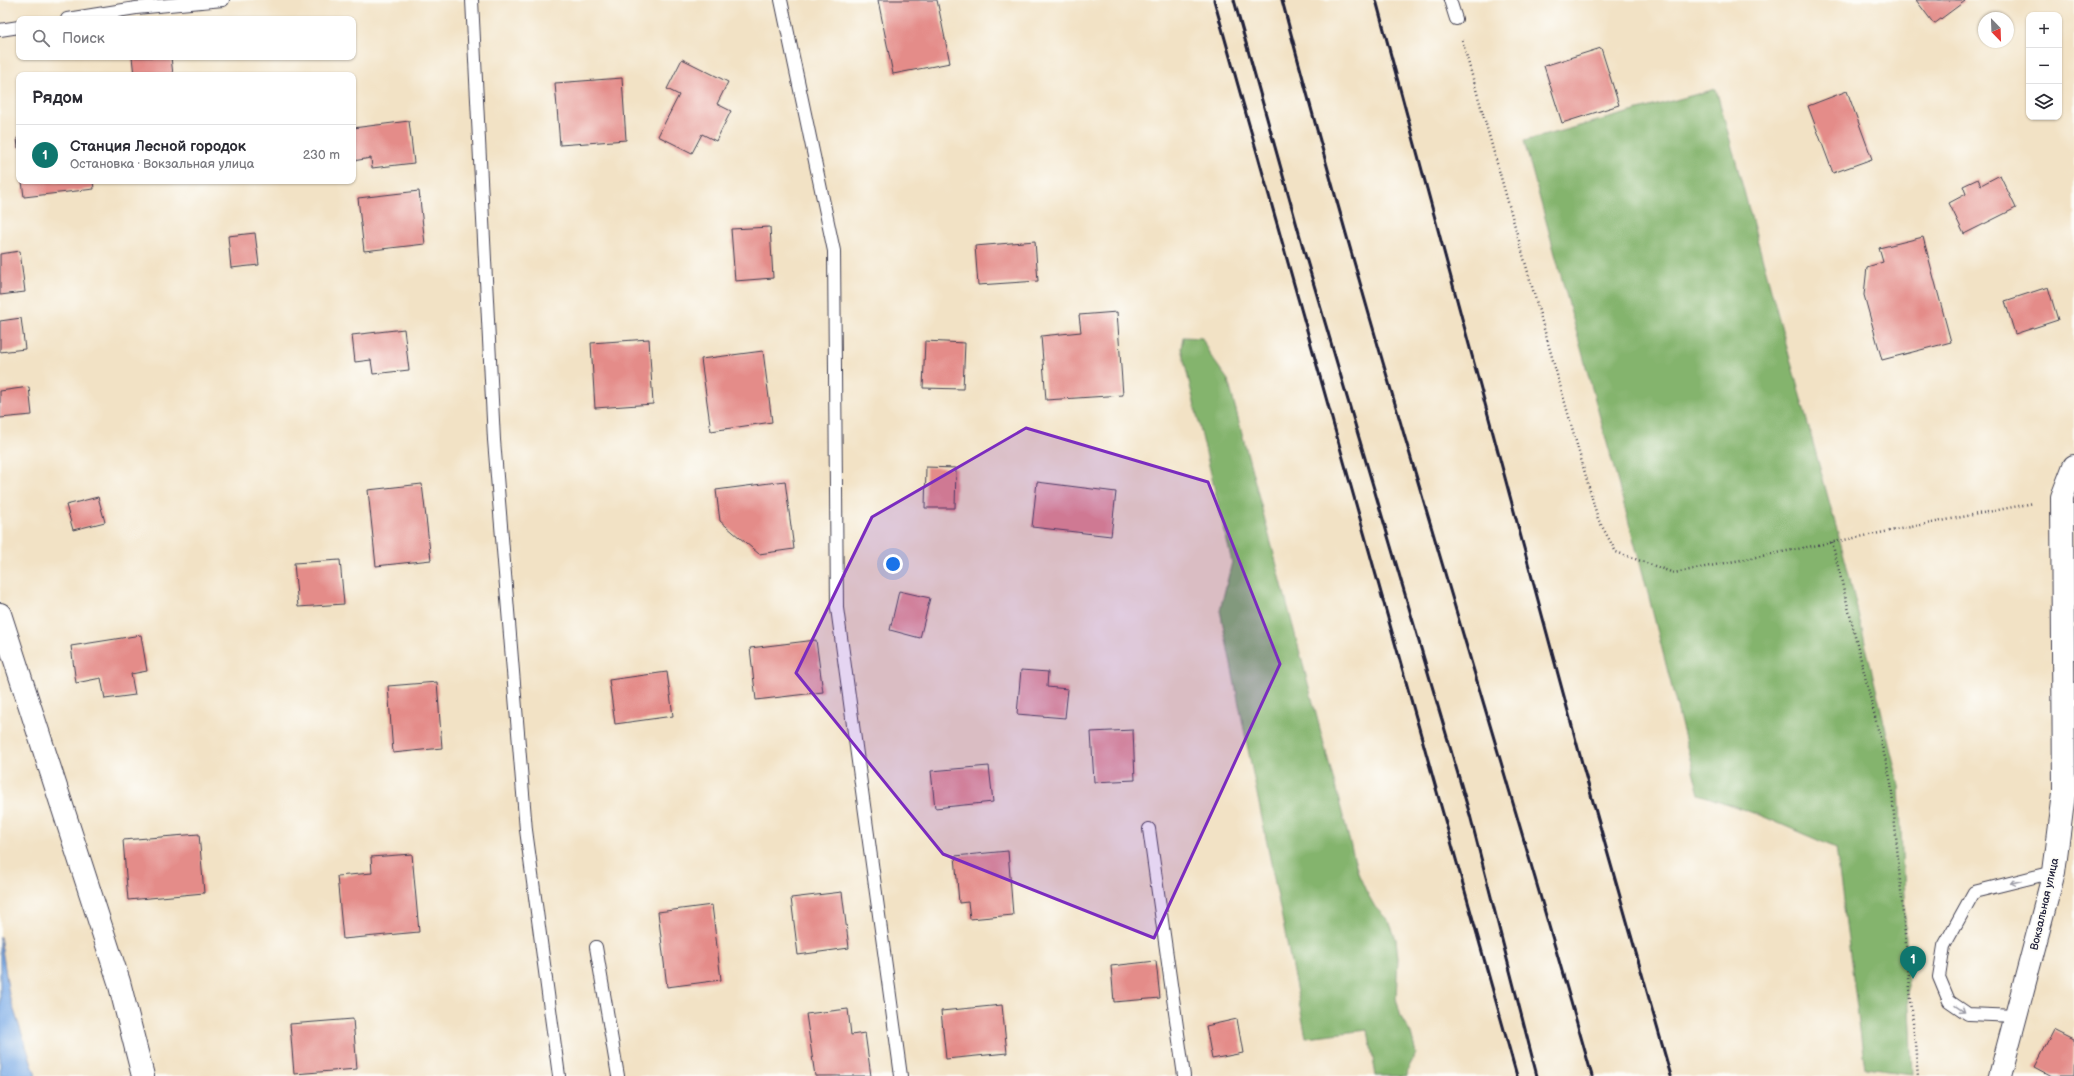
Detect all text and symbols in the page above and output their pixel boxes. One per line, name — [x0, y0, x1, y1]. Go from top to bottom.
north arrow — [1978, 12, 2014, 48]
map controls — [2026, 12, 2062, 120]
button: + — [2026, 12, 2062, 48]
search box — [16, 16, 356, 60]
icon: search — [30, 27, 52, 49]
text: Поиск — [62, 29, 105, 48]
button: − — [2026, 48, 2062, 84]
button: layers — [2026, 84, 2062, 120]
text: Рядом — [32, 88, 83, 108]
text: Станция Лесной городок — [70, 137, 246, 156]
text: 1 — [42, 147, 48, 163]
text: 230 m — [303, 147, 340, 163]
text: Остановка · Вокзальная улица — [70, 156, 254, 172]
your location — [883, 554, 903, 574]
street label: Вокзальная улица — [2028, 856, 2062, 952]
one-way arrow — [2010, 878, 2023, 886]
pin: 1 — [1900, 946, 1926, 979]
one-way arrow — [1954, 1005, 1965, 1013]

